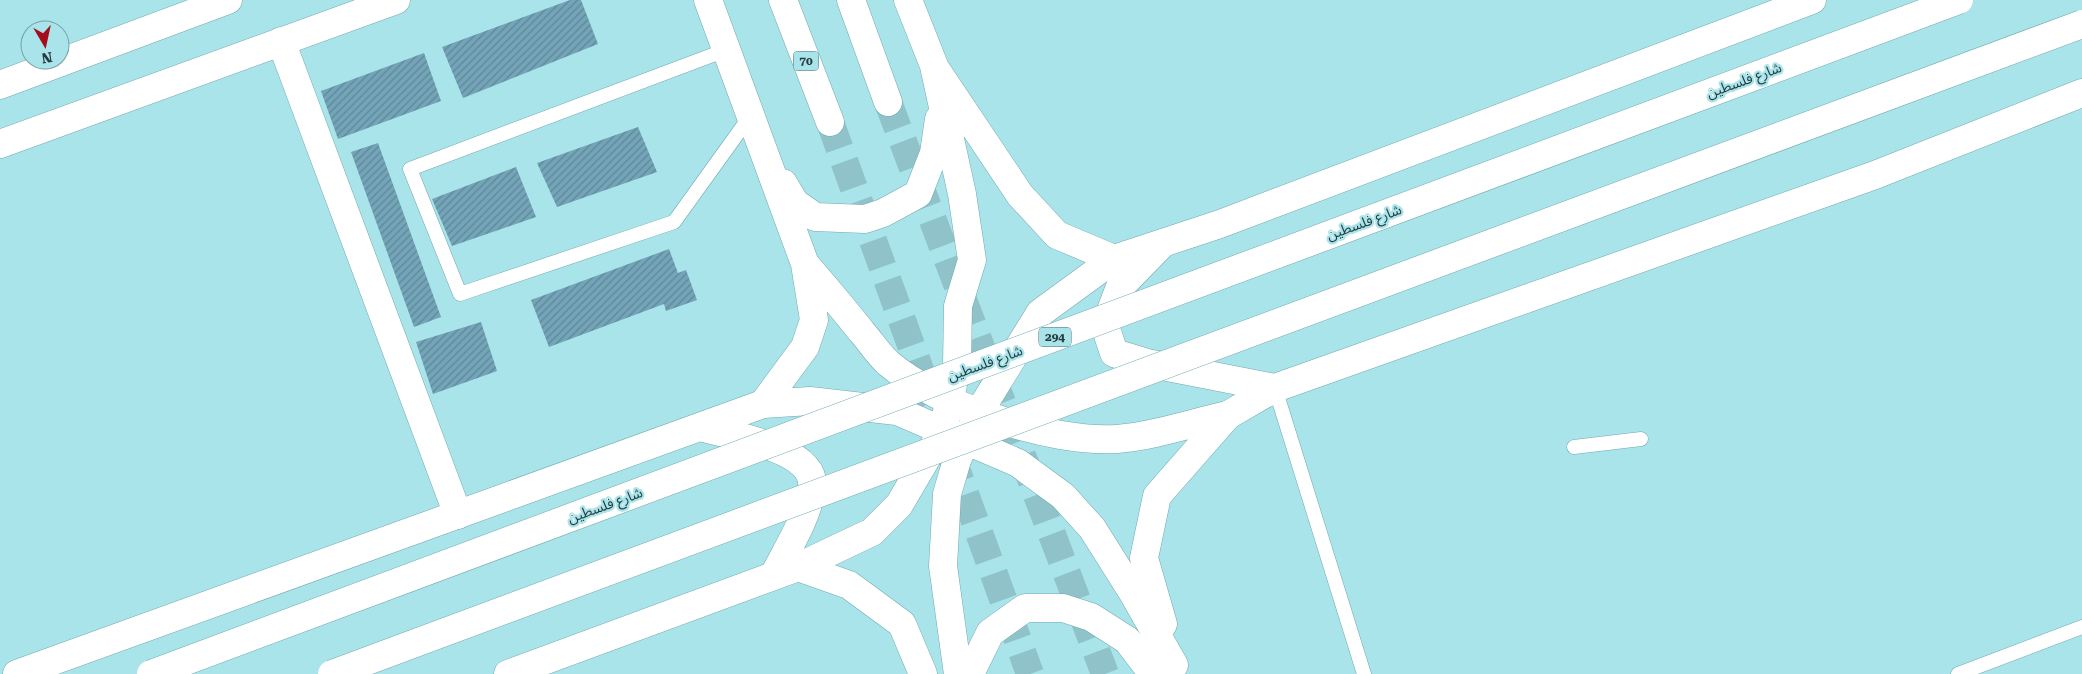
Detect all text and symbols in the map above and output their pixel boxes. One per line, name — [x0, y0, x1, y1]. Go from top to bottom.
north arrow — [20, 20, 70, 70]
text: N — [40, 49, 54, 67]
road number: 70 — [794, 51, 818, 70]
street label: شارع فلسطين — [1704, 59, 1785, 104]
street label: شارع فلسطين — [1324, 201, 1405, 246]
road number: 294 — [1039, 328, 1071, 347]
street label: شارع فلسطين — [945, 342, 1026, 387]
street label: شارع فلسطين — [565, 484, 646, 529]

